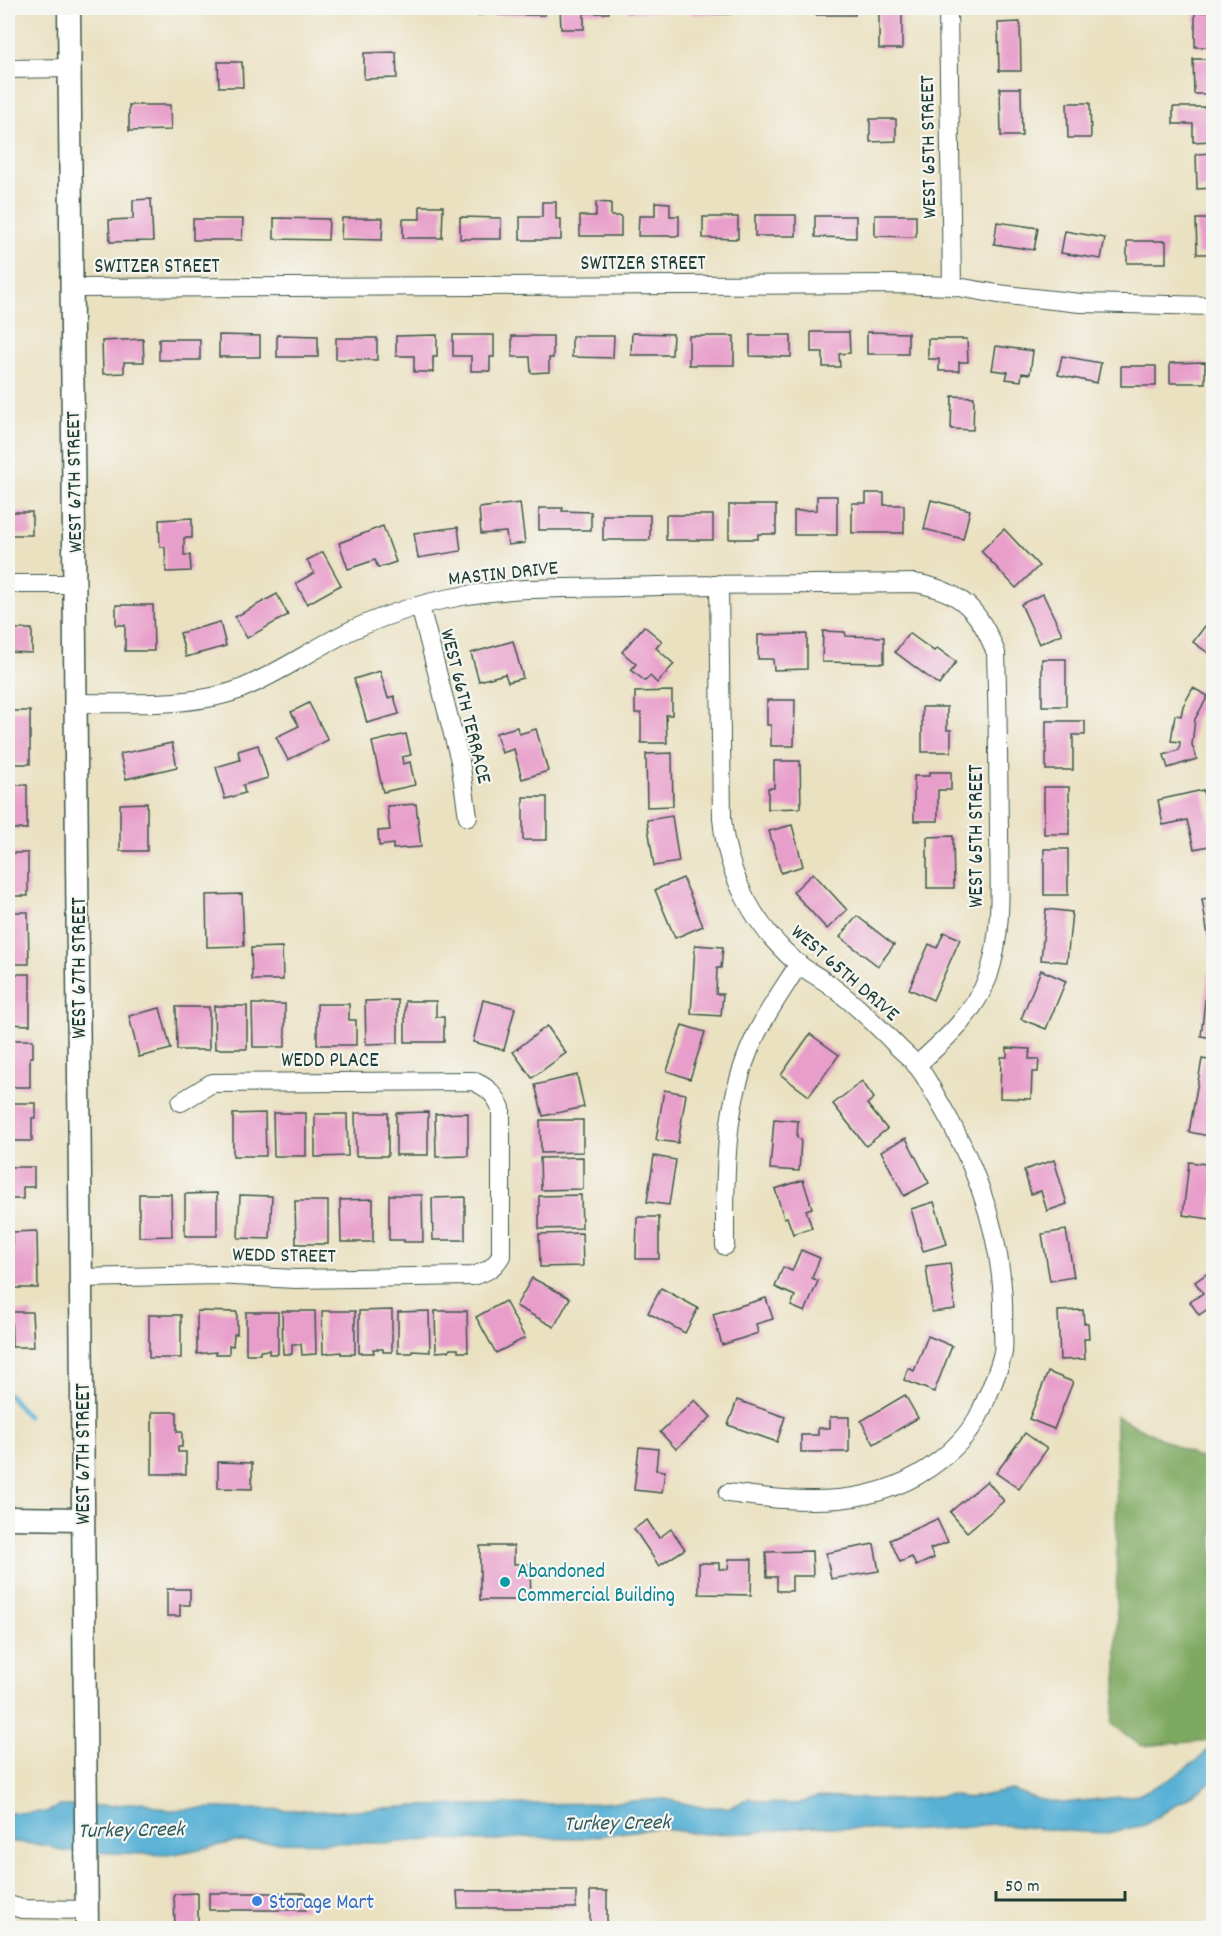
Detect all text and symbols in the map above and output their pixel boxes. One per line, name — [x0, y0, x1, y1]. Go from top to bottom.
street label: WEST 65TH STREET — [914, 74, 946, 219]
street label: SWITZER STREET — [580, 250, 706, 280]
street label: SWITZER STREET — [94, 253, 220, 283]
street label: WEST 67TH STREET — [60, 410, 92, 553]
street label: MASTIN DRIVE — [447, 554, 560, 596]
street label: WEST 66TH TERRACE — [430, 626, 498, 788]
street label: WEST 65TH STREET — [963, 764, 993, 908]
street label: WEST 67TH STREET — [66, 897, 96, 1039]
street label: WEST 65TH DRIVE — [783, 919, 905, 1030]
street label: WEDD PLACE — [281, 1047, 379, 1077]
street label: WEDD STREET — [232, 1241, 337, 1273]
street label: WEST 67TH STREET — [70, 1383, 100, 1525]
place label: Abandoned Commercial Building — [517, 1558, 675, 1612]
marker: Abandoned Commercial Building — [498, 1575, 512, 1589]
water label: Turkey Creek — [564, 1808, 673, 1841]
water label: Turkey Creek — [78, 1815, 187, 1848]
scale bar — [996, 1864, 1125, 1902]
text: 50 m — [1005, 1875, 1040, 1900]
place label: Storage Mart — [269, 1889, 374, 1919]
marker: Storage Mart — [250, 1894, 264, 1908]

